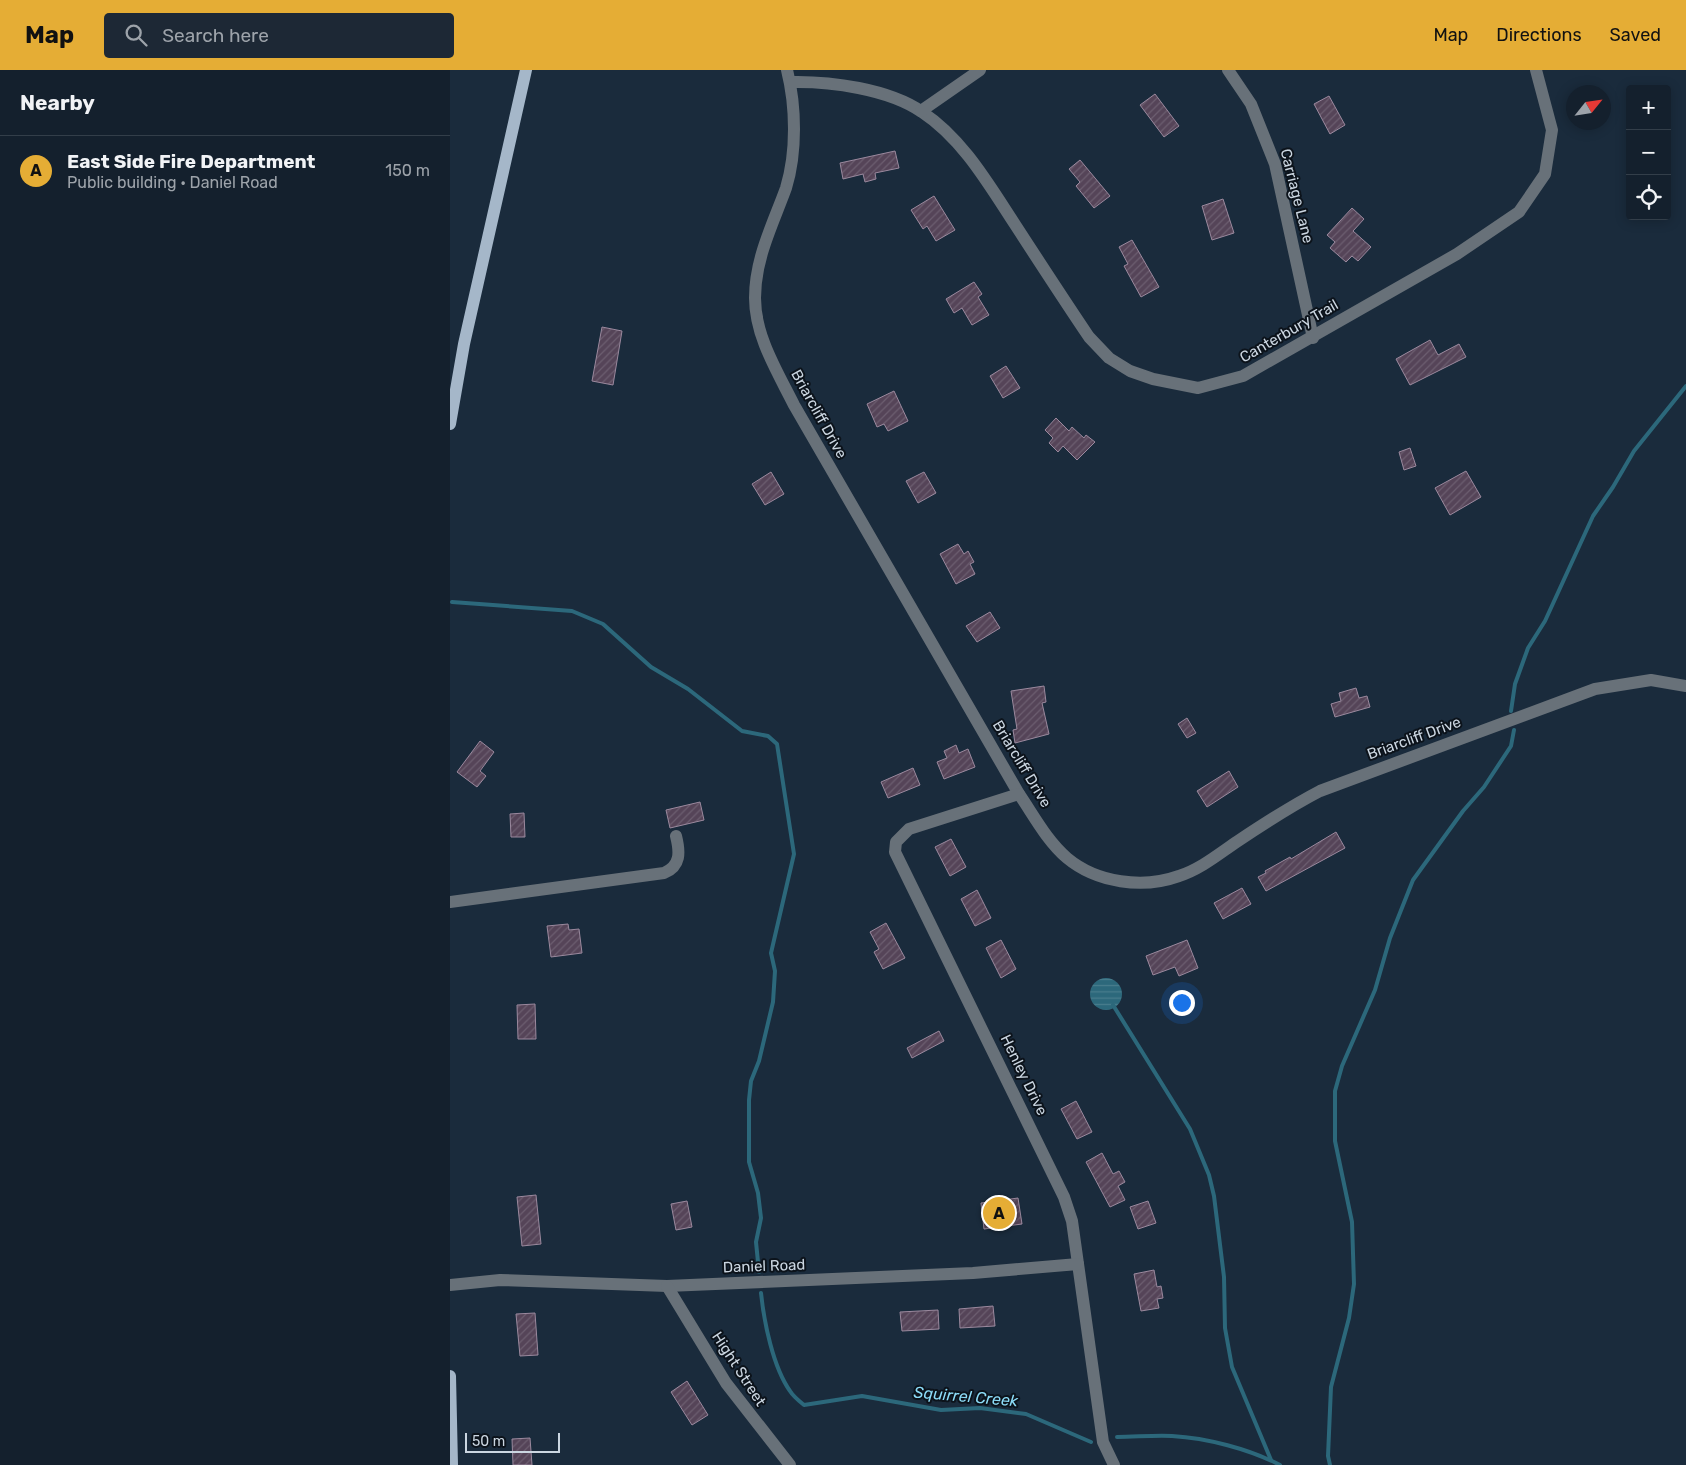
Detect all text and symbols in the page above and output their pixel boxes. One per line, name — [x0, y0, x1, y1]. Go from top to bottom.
search box — [104, 13, 454, 58]
text: Map — [25, 21, 74, 49]
icon: search — [122, 21, 150, 49]
text: Search here — [162, 24, 269, 47]
text: Map — [1433, 24, 1468, 46]
text: Directions — [1496, 24, 1582, 46]
text: Saved — [1610, 24, 1661, 46]
north arrow — [1566, 85, 1611, 130]
map controls — [1626, 85, 1671, 220]
button: + — [1626, 85, 1671, 130]
text: Nearby — [20, 90, 95, 115]
button: − — [1626, 130, 1671, 175]
street label: Carriage Lane — [1277, 147, 1317, 245]
text: East Side Fire Department — [67, 150, 315, 173]
text: A — [30, 161, 42, 180]
text: 150 m — [385, 161, 430, 180]
text: Public building · Daniel Road — [67, 173, 278, 192]
button: locate — [1626, 175, 1671, 220]
street label: Canterbury Trail — [1237, 296, 1341, 366]
street label: Briarcliff Drive — [787, 367, 851, 461]
street label: Briarcliff Drive — [1365, 713, 1463, 763]
street label: Briarcliff Drive — [989, 717, 1055, 811]
your location — [1169, 990, 1195, 1016]
street label: Henley Drive — [997, 1032, 1051, 1118]
pin: A — [983, 1194, 1015, 1232]
street label: Daniel Road — [722, 1256, 806, 1276]
street label: Hight Street — [708, 1328, 770, 1410]
water label: Squirrel Creek — [913, 1382, 1020, 1411]
scale bar — [465, 1430, 560, 1453]
text: 50 m — [472, 1433, 505, 1450]

